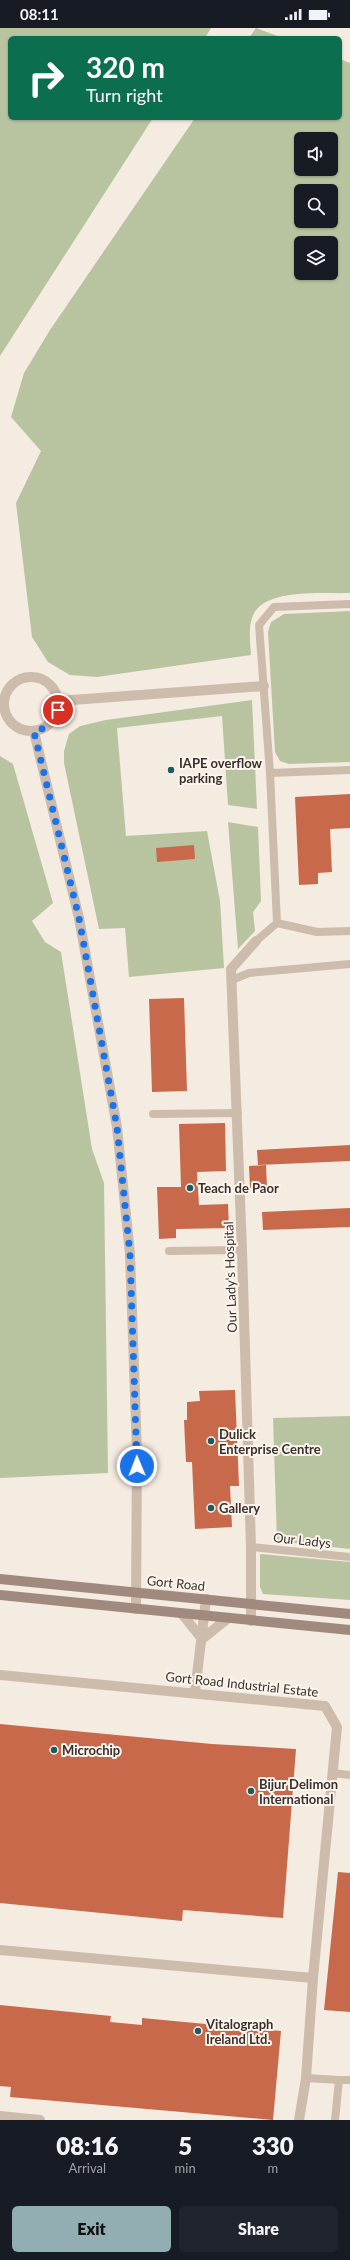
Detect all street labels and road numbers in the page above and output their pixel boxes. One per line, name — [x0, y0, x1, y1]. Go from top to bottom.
street label: Our Lady's Hospital — [220, 1221, 240, 1333]
street label: Our Ladys — [272, 1529, 332, 1551]
street label: Gort Road — [146, 1572, 206, 1594]
street label: Gort Road Industrial Estate — [165, 1668, 319, 1700]

